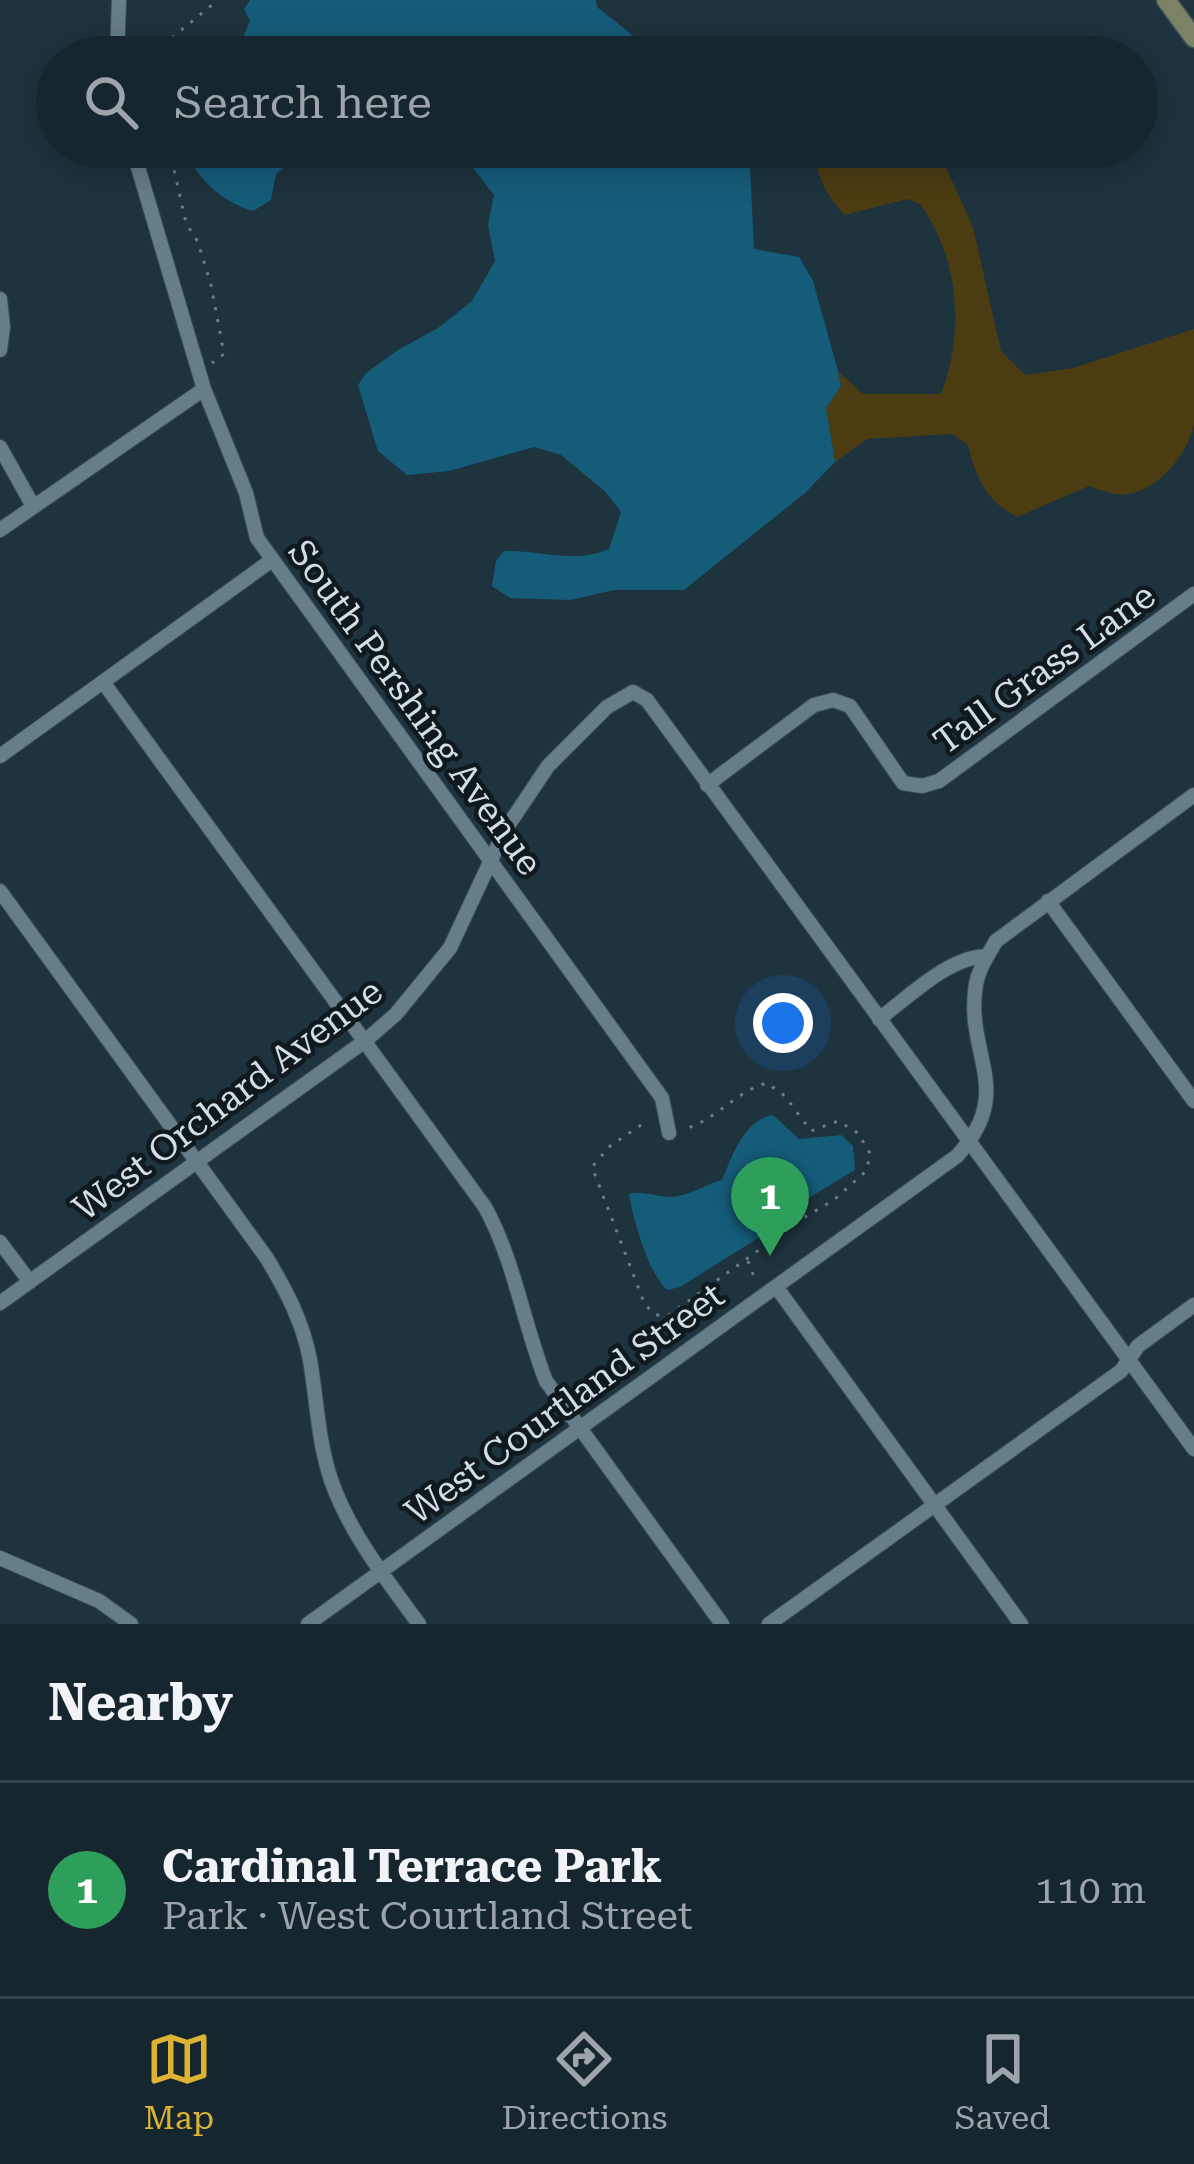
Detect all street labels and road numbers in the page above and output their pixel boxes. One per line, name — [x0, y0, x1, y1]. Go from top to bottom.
street label: South Pershing Avenue — [279, 532, 551, 883]
street label: Tall Grass Lane — [926, 575, 1163, 763]
street label: West Orchard Avenue — [65, 970, 390, 1230]
street label: West Courtland Street — [397, 1274, 732, 1533]

